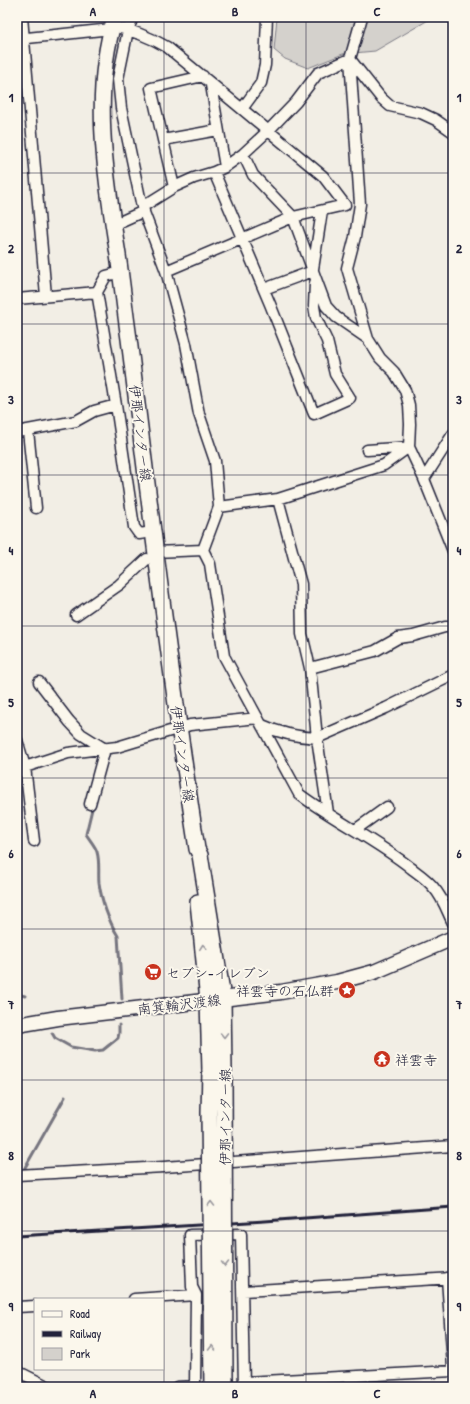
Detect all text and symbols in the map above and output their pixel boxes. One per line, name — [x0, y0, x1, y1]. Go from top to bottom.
text: A — [90, 2, 97, 20]
text: B — [232, 2, 239, 20]
text: C — [373, 2, 381, 20]
text: 1 — [9, 88, 14, 106]
text: 1 — [457, 88, 462, 106]
text: 2 — [8, 239, 15, 257]
text: 2 — [456, 239, 463, 257]
street label: 伊那インター線 — [126, 383, 156, 483]
text: 3 — [8, 390, 14, 408]
text: 3 — [456, 390, 462, 408]
text: 4 — [9, 541, 14, 559]
text: 4 — [457, 541, 462, 559]
text: 5 — [8, 693, 14, 711]
text: 5 — [456, 693, 462, 711]
street label: 伊那インター線 — [167, 704, 199, 804]
text: 6 — [8, 844, 14, 862]
text: 6 — [456, 844, 462, 862]
one-way arrow — [198, 944, 207, 950]
supermarket icon: セブン-イレブン — [143, 962, 163, 982]
place label: セブン-イレブン — [166, 963, 270, 982]
place icon: 祥雲寺の石仏群 — [337, 980, 357, 1000]
place label: 祥雲寺の石仏群 — [236, 981, 334, 1000]
street label: 南箕輪沢渡線 — [136, 989, 222, 1019]
text: 7 — [7, 995, 15, 1013]
text: 7 — [455, 995, 463, 1013]
one-way arrow — [220, 1032, 228, 1038]
temple icon: 祥雲寺 — [372, 1049, 392, 1069]
place label: 祥雲寺 — [395, 1050, 437, 1069]
street label: 伊那インター線 — [215, 1068, 234, 1166]
text: 8 — [8, 1146, 14, 1164]
text: 8 — [456, 1146, 462, 1164]
one-way arrow — [207, 1201, 215, 1207]
one-way arrow — [221, 1261, 229, 1267]
text: 9 — [9, 1297, 14, 1315]
text: 9 — [457, 1297, 462, 1315]
legend — [34, 1298, 164, 1370]
text: Road — [70, 1305, 90, 1322]
text: Railway — [70, 1325, 101, 1342]
text: Park — [70, 1345, 90, 1362]
one-way arrow — [208, 1345, 216, 1351]
text: A — [90, 1384, 97, 1402]
text: B — [232, 1384, 239, 1402]
text: C — [373, 1384, 381, 1402]

